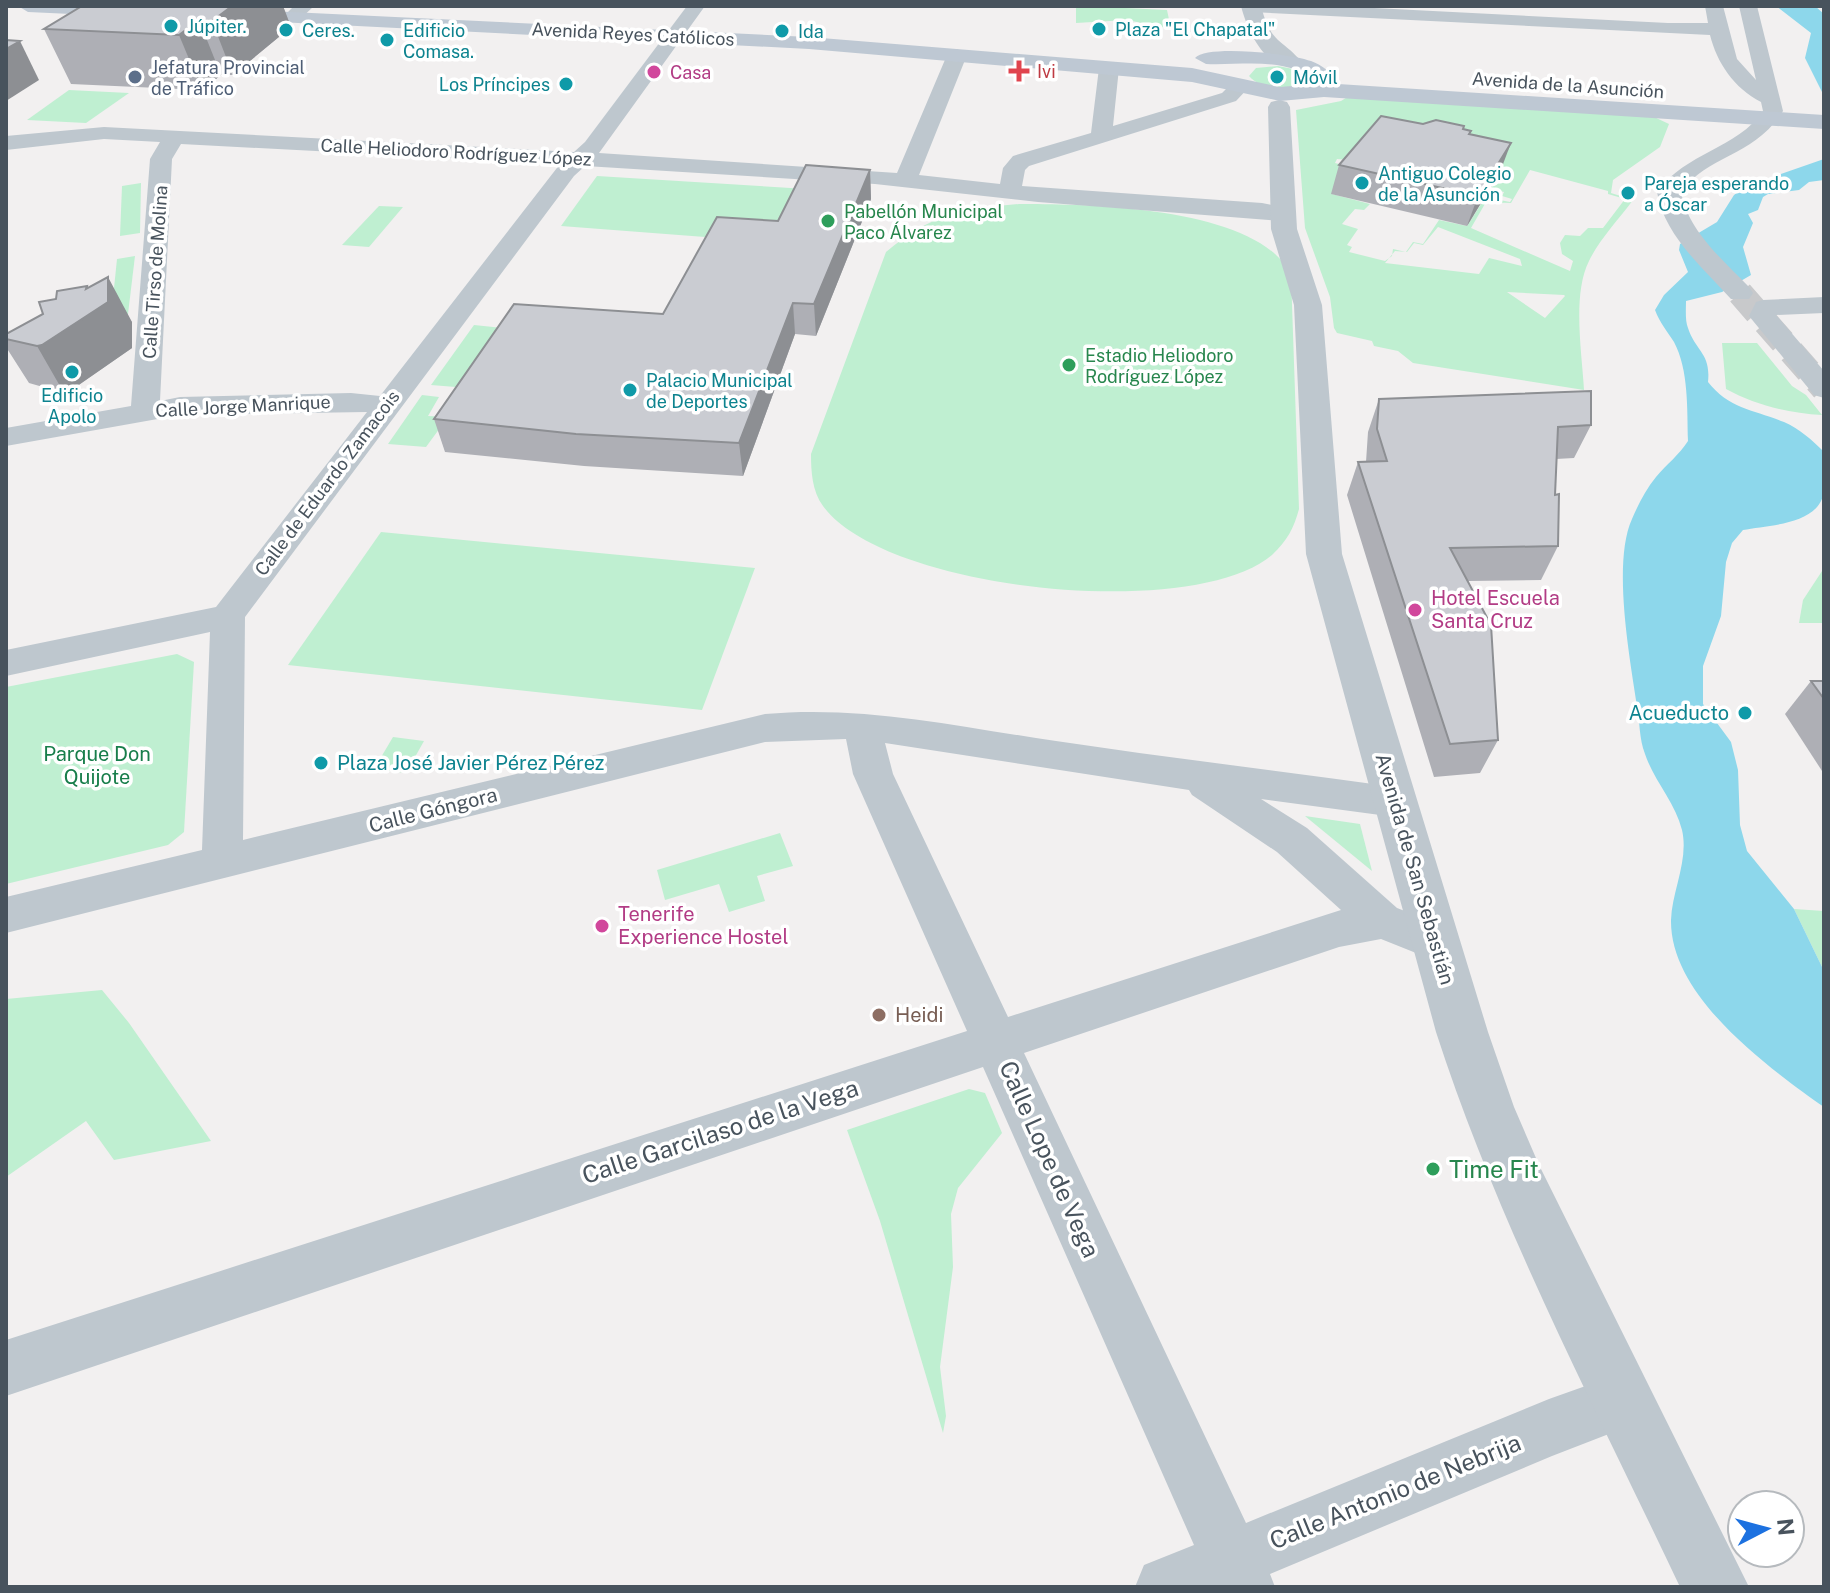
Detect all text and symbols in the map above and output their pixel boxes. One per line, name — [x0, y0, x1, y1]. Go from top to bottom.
place label: Júpiter. — [187, 16, 246, 37]
marker: Júpiter. — [162, 17, 180, 35]
street label: Avenida Reyes Católicos — [531, 18, 735, 50]
place label: Plaza "El Chapatal" — [1115, 19, 1275, 40]
place label: Ceres. — [302, 20, 355, 41]
place label: Edificio Comasa. — [403, 20, 474, 62]
marker: Plaza "El Chapatal" — [1090, 20, 1108, 38]
marker: Ceres. — [277, 21, 295, 39]
place label: Ida — [798, 21, 824, 42]
marker: Ida — [773, 22, 791, 40]
marker: Edificio Comasa. — [378, 31, 396, 49]
place label: Jefatura Provincial de Tráfico — [151, 57, 305, 99]
marker: Ivi — [1008, 60, 1030, 82]
place label: Ivi — [1037, 61, 1056, 82]
place label: Casa — [670, 62, 711, 83]
marker: Casa — [645, 63, 663, 81]
place label: Móvil — [1293, 67, 1338, 88]
marker: Jefatura Provincial de Tráfico — [126, 68, 144, 86]
marker: Móvil — [1268, 68, 1286, 86]
street label: Avenida de la Asunción — [1471, 68, 1665, 102]
place label: Los Príncipes — [439, 74, 550, 95]
marker: Los Príncipes — [557, 75, 575, 93]
street label: Calle Heliodoro Rodríguez López — [320, 134, 592, 170]
place label: Antiguo Colegio de la Asunción — [1378, 163, 1512, 205]
place label: Pareja esperando a Óscar — [1644, 173, 1789, 215]
marker: Antiguo Colegio de la Asunción — [1353, 174, 1371, 192]
marker: Pareja esperando a Óscar — [1619, 184, 1637, 202]
street label: Calle Tirso de Molina — [138, 185, 172, 359]
place label: Pabellón Municipal Paco Álvarez — [844, 201, 1003, 243]
marker: Pabellón Municipal Paco Álvarez — [819, 212, 837, 230]
place label: Estadio Heliodoro Rodríguez López — [1085, 345, 1233, 387]
marker: Estadio Heliodoro Rodríguez López — [1060, 356, 1078, 374]
marker: Edificio Apolo — [63, 363, 81, 381]
place label: Palacio Municipal de Deportes — [646, 370, 793, 412]
marker: Palacio Municipal de Deportes — [621, 381, 639, 399]
place label: Edificio Apolo — [41, 385, 103, 427]
street label: Calle de Eduardo Zamacois — [250, 386, 404, 580]
street label: Calle Jorge Manrique — [155, 391, 331, 421]
place label: Hotel Escuela Santa Cruz — [1431, 586, 1560, 633]
marker: Hotel Escuela Santa Cruz — [1406, 601, 1424, 619]
place label: Acueducto — [1629, 701, 1729, 725]
marker: Acueducto — [1736, 704, 1754, 722]
park label: Parque Don Quijote — [43, 742, 151, 789]
street label: Avenida de San Sebastián — [1370, 750, 1460, 988]
place label: Plaza José Javier Pérez Pérez — [337, 751, 604, 775]
marker: Plaza José Javier Pérez Pérez — [312, 754, 330, 772]
street label: Calle Góngora — [366, 782, 500, 838]
place label: Tenerife Experience Hostel — [618, 902, 788, 949]
marker: Tenerife Experience Hostel — [593, 917, 611, 935]
place label: Heidi — [895, 1003, 943, 1027]
marker: Heidi — [870, 1006, 888, 1024]
street label: Calle Lope de Vega — [994, 1056, 1106, 1262]
street label: Calle Garcilaso de la Vega — [578, 1073, 862, 1189]
place label: Time Fit — [1449, 1155, 1539, 1183]
marker: Time Fit — [1424, 1160, 1442, 1178]
street label: Calle Antonio de Nebrija — [1265, 1428, 1525, 1554]
north arrow — [1726, 1489, 1806, 1569]
text: N — [1772, 1517, 1800, 1537]

